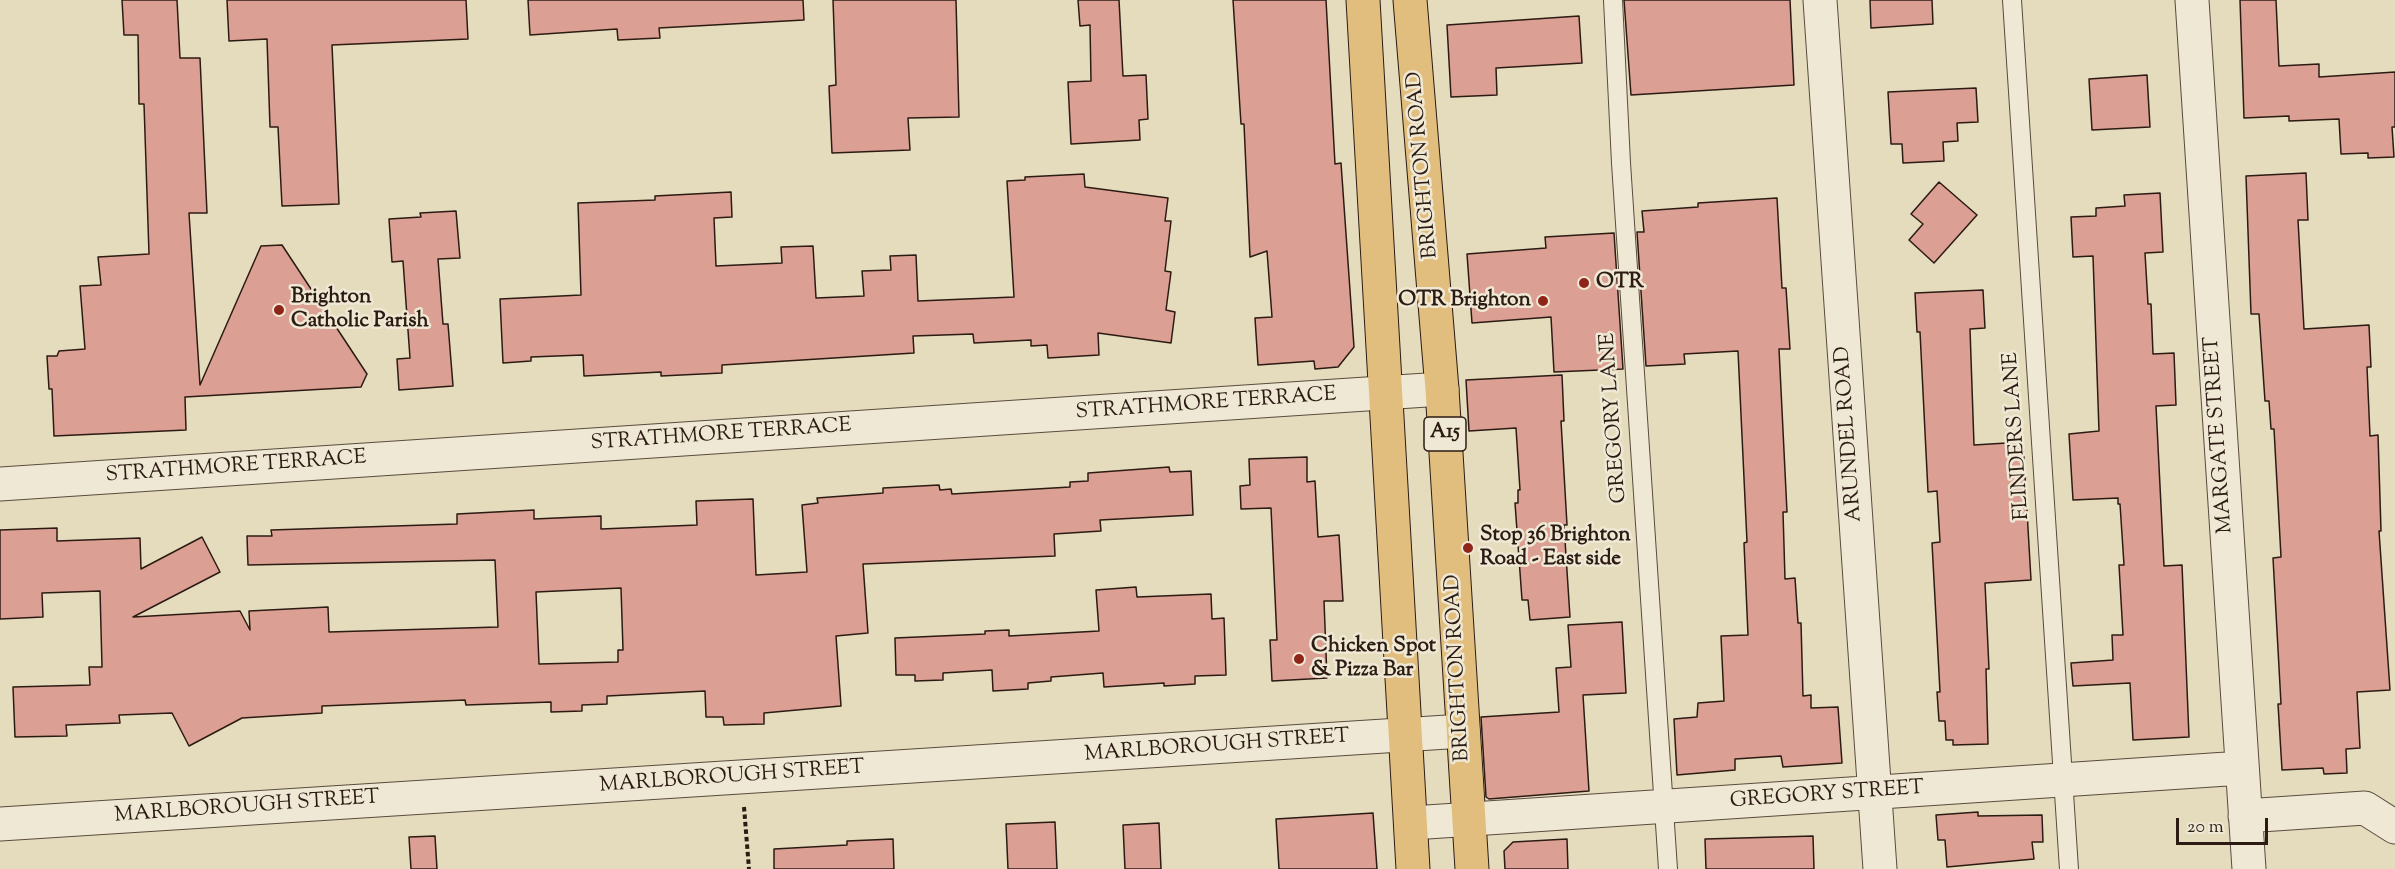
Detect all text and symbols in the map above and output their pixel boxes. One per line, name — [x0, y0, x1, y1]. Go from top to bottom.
street label: BRIGHTON ROAD — [1403, 70, 1445, 260]
place label: OTR — [1596, 270, 1644, 296]
marker: OTR — [1577, 276, 1591, 290]
place label: Brighton Catholic Parish — [291, 285, 429, 335]
place label: OTR Brighton — [1398, 288, 1531, 314]
marker: OTR Brighton — [1536, 294, 1550, 308]
marker: Brighton Catholic Parish — [272, 303, 286, 317]
street label: GREGORY LANE — [1596, 332, 1634, 504]
street label: MARGATE STREET — [2201, 336, 2239, 534]
street label: ARUNDEL ROAD — [1831, 345, 1869, 523]
street label: FLINDERS LANE — [2000, 351, 2036, 521]
street label: STRATHMORE TERRACE — [1075, 383, 1337, 427]
street label: STRATHMORE TERRACE — [590, 414, 852, 458]
road number: A15 — [1424, 417, 1466, 451]
street label: STRATHMORE TERRACE — [105, 446, 367, 490]
place label: Stop 36 Brighton Road - East side — [1480, 523, 1631, 573]
marker: Stop 36 Brighton Road - East side — [1461, 541, 1475, 555]
street label: BRIGHTON ROAD — [1442, 574, 1476, 762]
place label: Chicken Spot & Pizza Bar — [1311, 634, 1436, 684]
marker: Chicken Spot & Pizza Bar — [1292, 652, 1306, 666]
street label: MARLBOROUGH STREET — [1084, 725, 1350, 769]
street label: MARLBOROUGH STREET — [599, 756, 865, 800]
street label: GREGORY STREET — [1729, 777, 1925, 815]
street label: MARLBOROUGH STREET — [114, 786, 380, 830]
scale bar — [2179, 806, 2270, 844]
text: 20 m — [2187, 815, 2224, 841]

